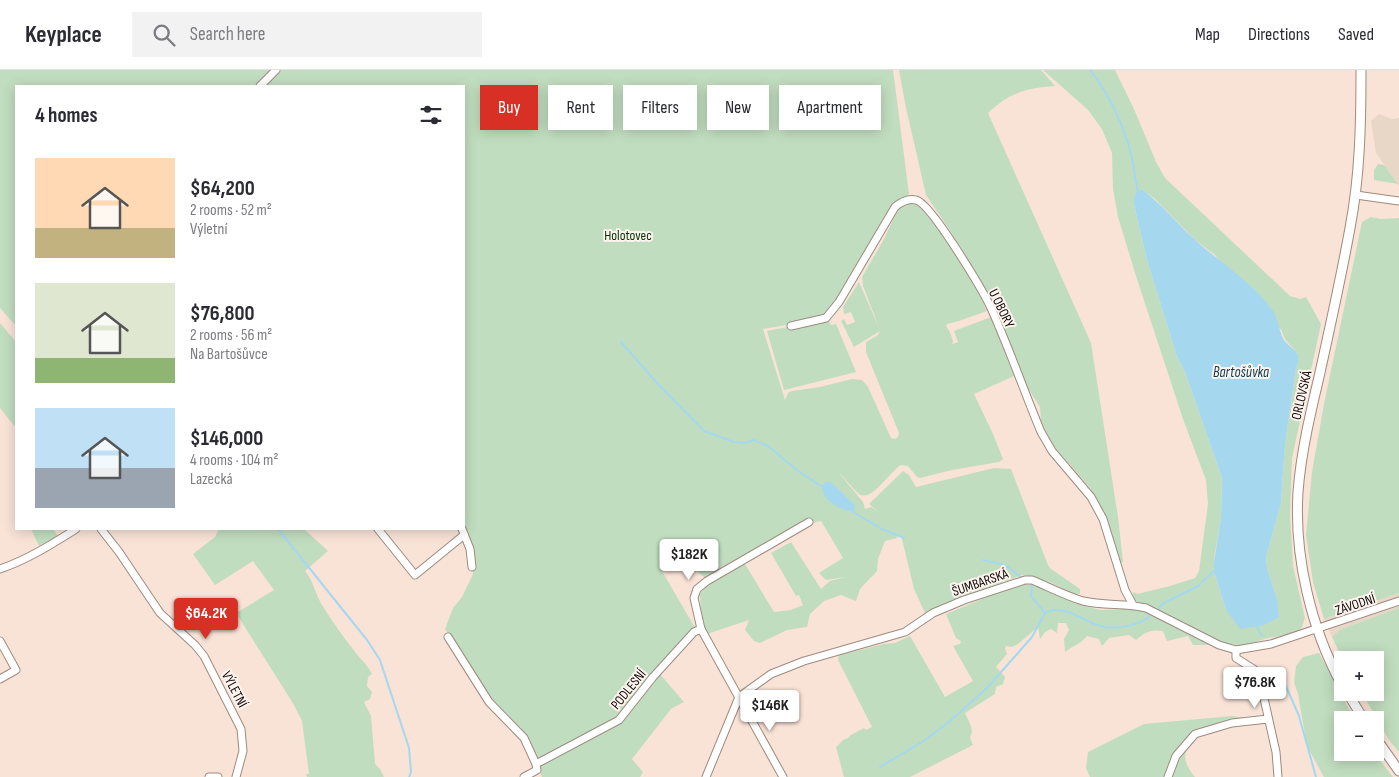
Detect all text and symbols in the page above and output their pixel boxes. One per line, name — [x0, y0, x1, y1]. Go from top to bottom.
search box — [132, 12, 482, 57]
text: Keyplace — [25, 20, 102, 49]
icon: search — [150, 21, 178, 49]
text: Search here — [190, 23, 265, 46]
text: Map — [1195, 24, 1220, 45]
text: Directions — [1248, 24, 1310, 45]
text: Saved — [1338, 24, 1374, 45]
chip: Buy — [480, 85, 538, 130]
chip: Rent — [548, 85, 613, 130]
chip: Filters — [623, 85, 697, 130]
chip: New — [707, 85, 769, 130]
chip: Apartment — [779, 85, 881, 130]
icon: filters — [417, 101, 445, 129]
text: 4 homes — [35, 103, 98, 128]
text: $64,200 — [190, 176, 255, 201]
icon: home — [75, 178, 135, 238]
text: 2 rooms · 52 m² — [190, 201, 272, 220]
text: Výletní — [190, 220, 227, 239]
park label: Holotovec — [604, 227, 652, 244]
street label: U OBORY — [985, 286, 1018, 331]
text: $76,800 — [190, 301, 255, 326]
icon: home — [75, 303, 135, 363]
text: 2 rooms · 56 m² — [190, 326, 272, 345]
text: Na Bartošůvce — [190, 345, 268, 364]
water label: Bartošůvka — [1213, 363, 1269, 382]
street label: ORLOVSKÁ — [1288, 368, 1316, 421]
text: $146,000 — [190, 426, 263, 451]
icon: home — [75, 428, 135, 488]
text: 4 rooms · 104 m² — [190, 451, 278, 470]
text: Lazecká — [190, 470, 233, 489]
pin: $182K — [654, 538, 724, 581]
text: $182K — [670, 545, 708, 564]
street label: ŠUMBARSKÁ — [950, 565, 1011, 600]
street label: ZÁVODNÍ — [1333, 590, 1378, 619]
pin: $64.2K — [165, 598, 247, 640]
text: $64.2K — [185, 604, 227, 623]
map controls — [1334, 651, 1384, 761]
button: + — [1334, 651, 1384, 701]
street label: PODLESNÍ — [607, 666, 650, 713]
pin: $76.8K — [1214, 666, 1296, 709]
street label: VÝLETNÍ — [218, 668, 251, 711]
text: $76.8K — [1234, 673, 1276, 692]
pin: $146K — [735, 690, 805, 732]
text: $146K — [751, 696, 789, 715]
button: − — [1334, 711, 1384, 761]

